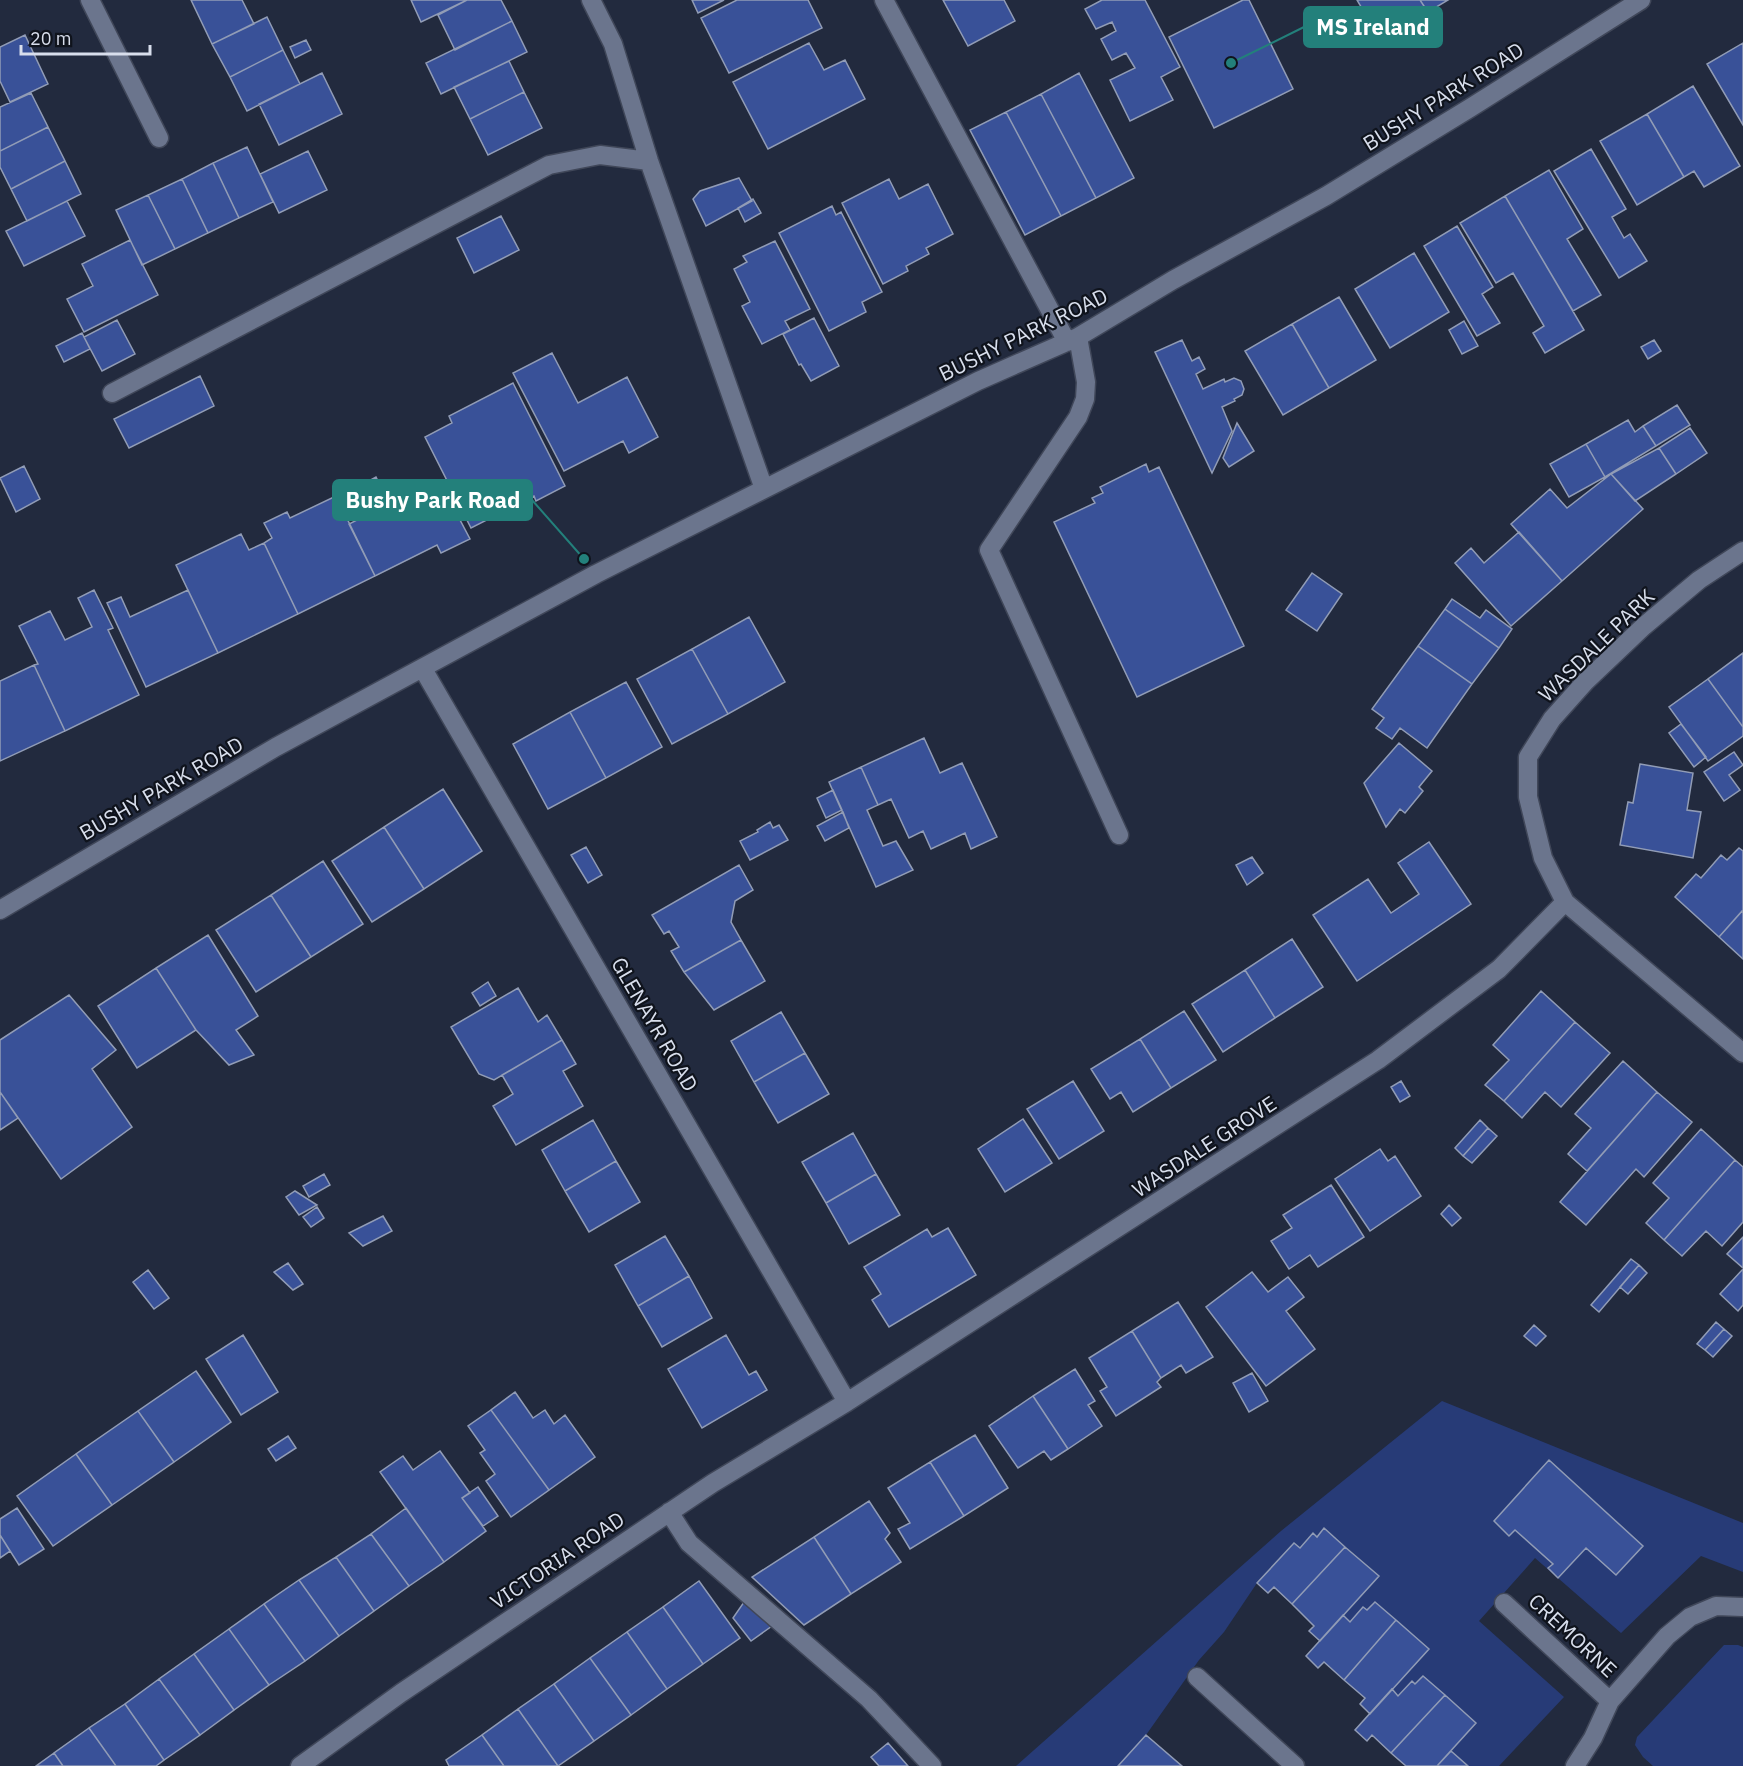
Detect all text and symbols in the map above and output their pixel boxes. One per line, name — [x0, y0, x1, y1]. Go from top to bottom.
callout: MS Ireland — [1304, 7, 1442, 47]
text: MS Ireland — [1316, 12, 1430, 41]
scale bar — [21, 18, 150, 56]
text: 20 m — [30, 27, 72, 50]
street label: BUSHY PARK ROAD — [1357, 35, 1529, 157]
street label: BUSHY PARK ROAD — [934, 281, 1112, 387]
callout: Bushy Park Road — [333, 480, 532, 520]
text: Bushy Park Road — [346, 485, 520, 514]
street label: WASDALE PARK — [1532, 582, 1660, 708]
street label: BUSHY PARK ROAD — [74, 730, 248, 846]
street label: GLENAYR ROAD — [605, 952, 705, 1096]
street label: WASDALE GROVE — [1126, 1089, 1282, 1203]
street label: VICTORIA ROAD — [484, 1505, 630, 1615]
street label: CREMORNE — [1523, 1587, 1623, 1683]

